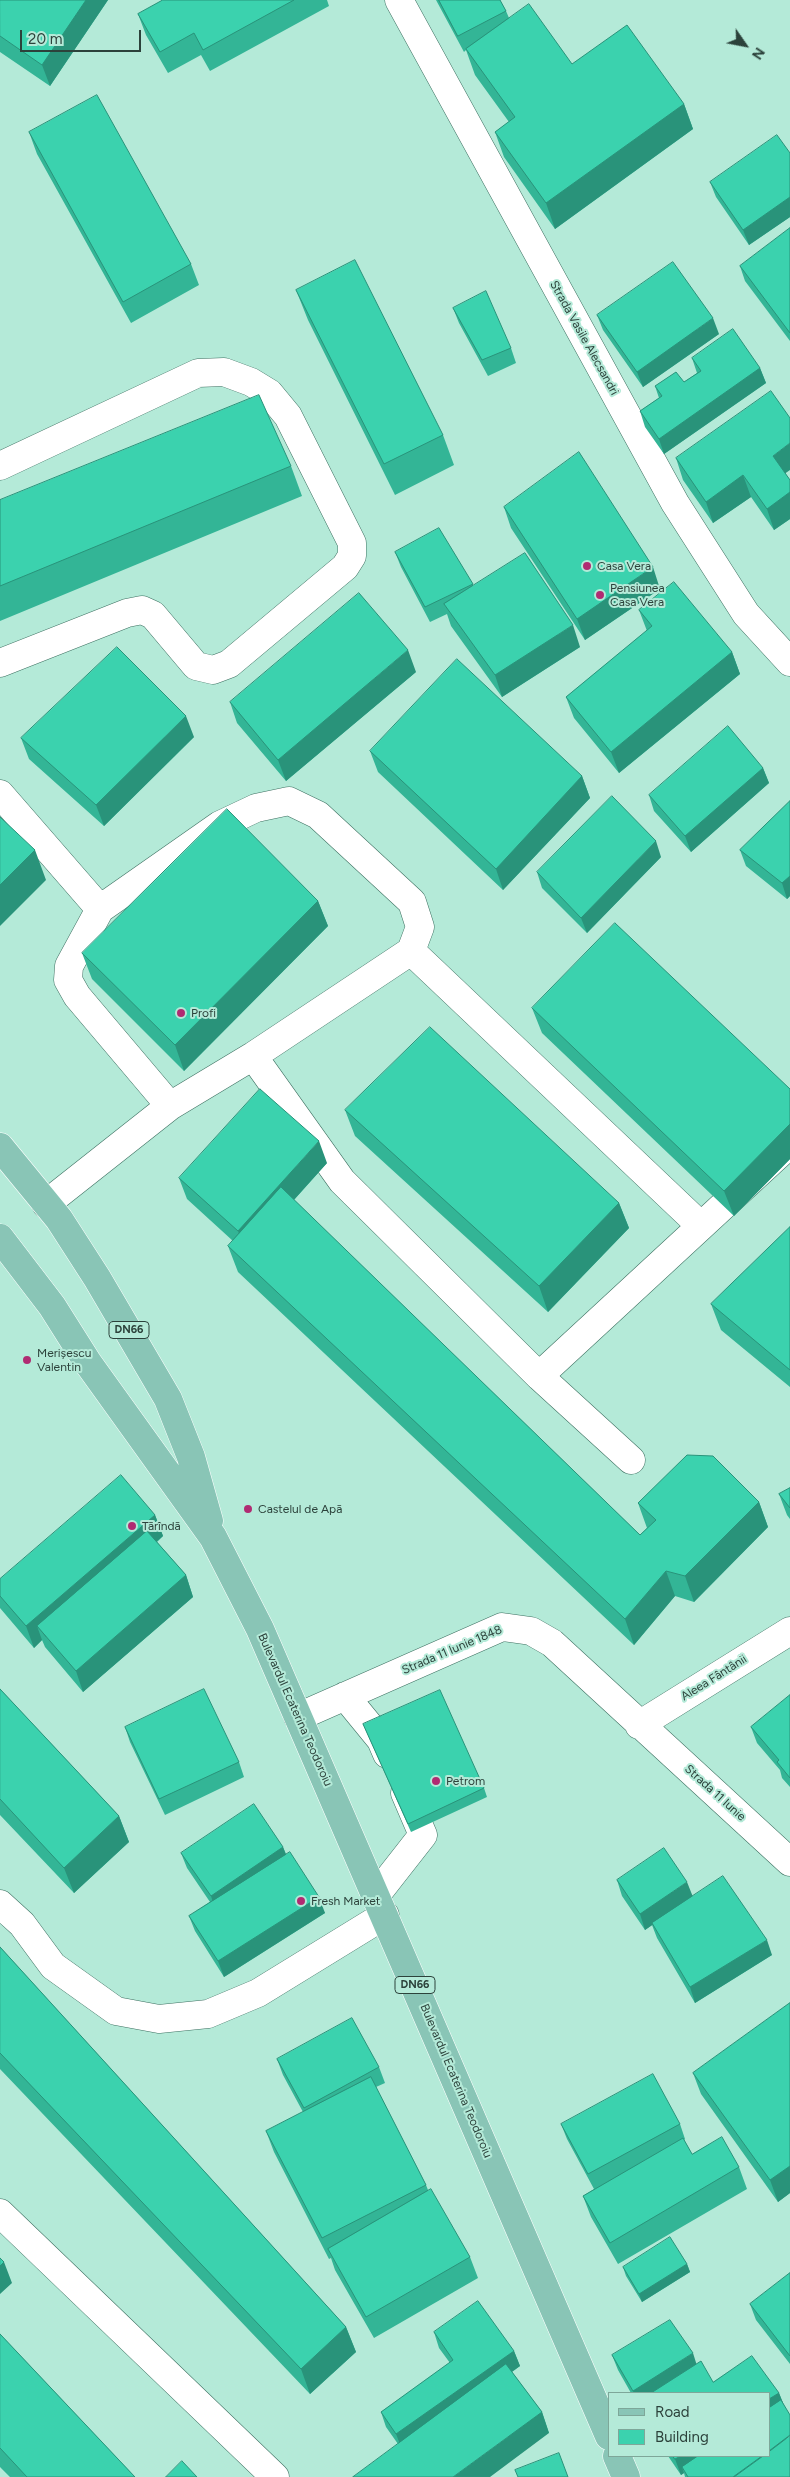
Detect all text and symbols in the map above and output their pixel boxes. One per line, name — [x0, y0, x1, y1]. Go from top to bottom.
scale bar — [22, 20, 144, 52]
north arrow — [720, 20, 770, 70]
text: 20 m — [28, 30, 62, 48]
text: N — [748, 44, 768, 63]
street label: Strada Vasile Alecsandri — [546, 278, 622, 398]
place label: Casa Vera — [597, 559, 651, 573]
marker: Casa Vera — [581, 560, 593, 572]
place label: Pensiunea Casa Vera — [610, 581, 665, 609]
marker: Pensiunea Casa Vera — [594, 589, 606, 601]
place label: Profi — [191, 1006, 216, 1020]
marker: Profi — [175, 1007, 187, 1019]
road number: DN66 — [109, 1322, 149, 1338]
place label: Merișescu Valentin — [37, 1346, 92, 1374]
marker: Merișescu Valentin — [21, 1354, 33, 1366]
place label: Castelul de Apă — [258, 1502, 342, 1516]
marker: Castelul de Apă — [242, 1503, 254, 1515]
place label: Tărîndă — [142, 1519, 181, 1533]
marker: Tărîndă — [126, 1520, 138, 1532]
street label: Strada 11 Iunie 1848 — [400, 1622, 504, 1678]
street label: Bulevardul Ecaterina Teodoroiu — [255, 1631, 335, 1789]
street label: Aleea Fântânii — [678, 1652, 750, 1704]
street label: Strada 11 Iunie — [682, 1762, 748, 1824]
place label: Petrom — [446, 1774, 485, 1788]
marker: Petrom — [430, 1775, 442, 1787]
place label: Fresh Market — [311, 1894, 380, 1908]
marker: Fresh Market — [295, 1895, 307, 1907]
road number: DN66 — [395, 1976, 435, 1994]
street label: Bulevardul Ecaterina Teodoroiu — [417, 2002, 495, 2160]
legend — [608, 2392, 770, 2457]
text: Road — [655, 2403, 690, 2421]
text: Building — [655, 2428, 709, 2446]

